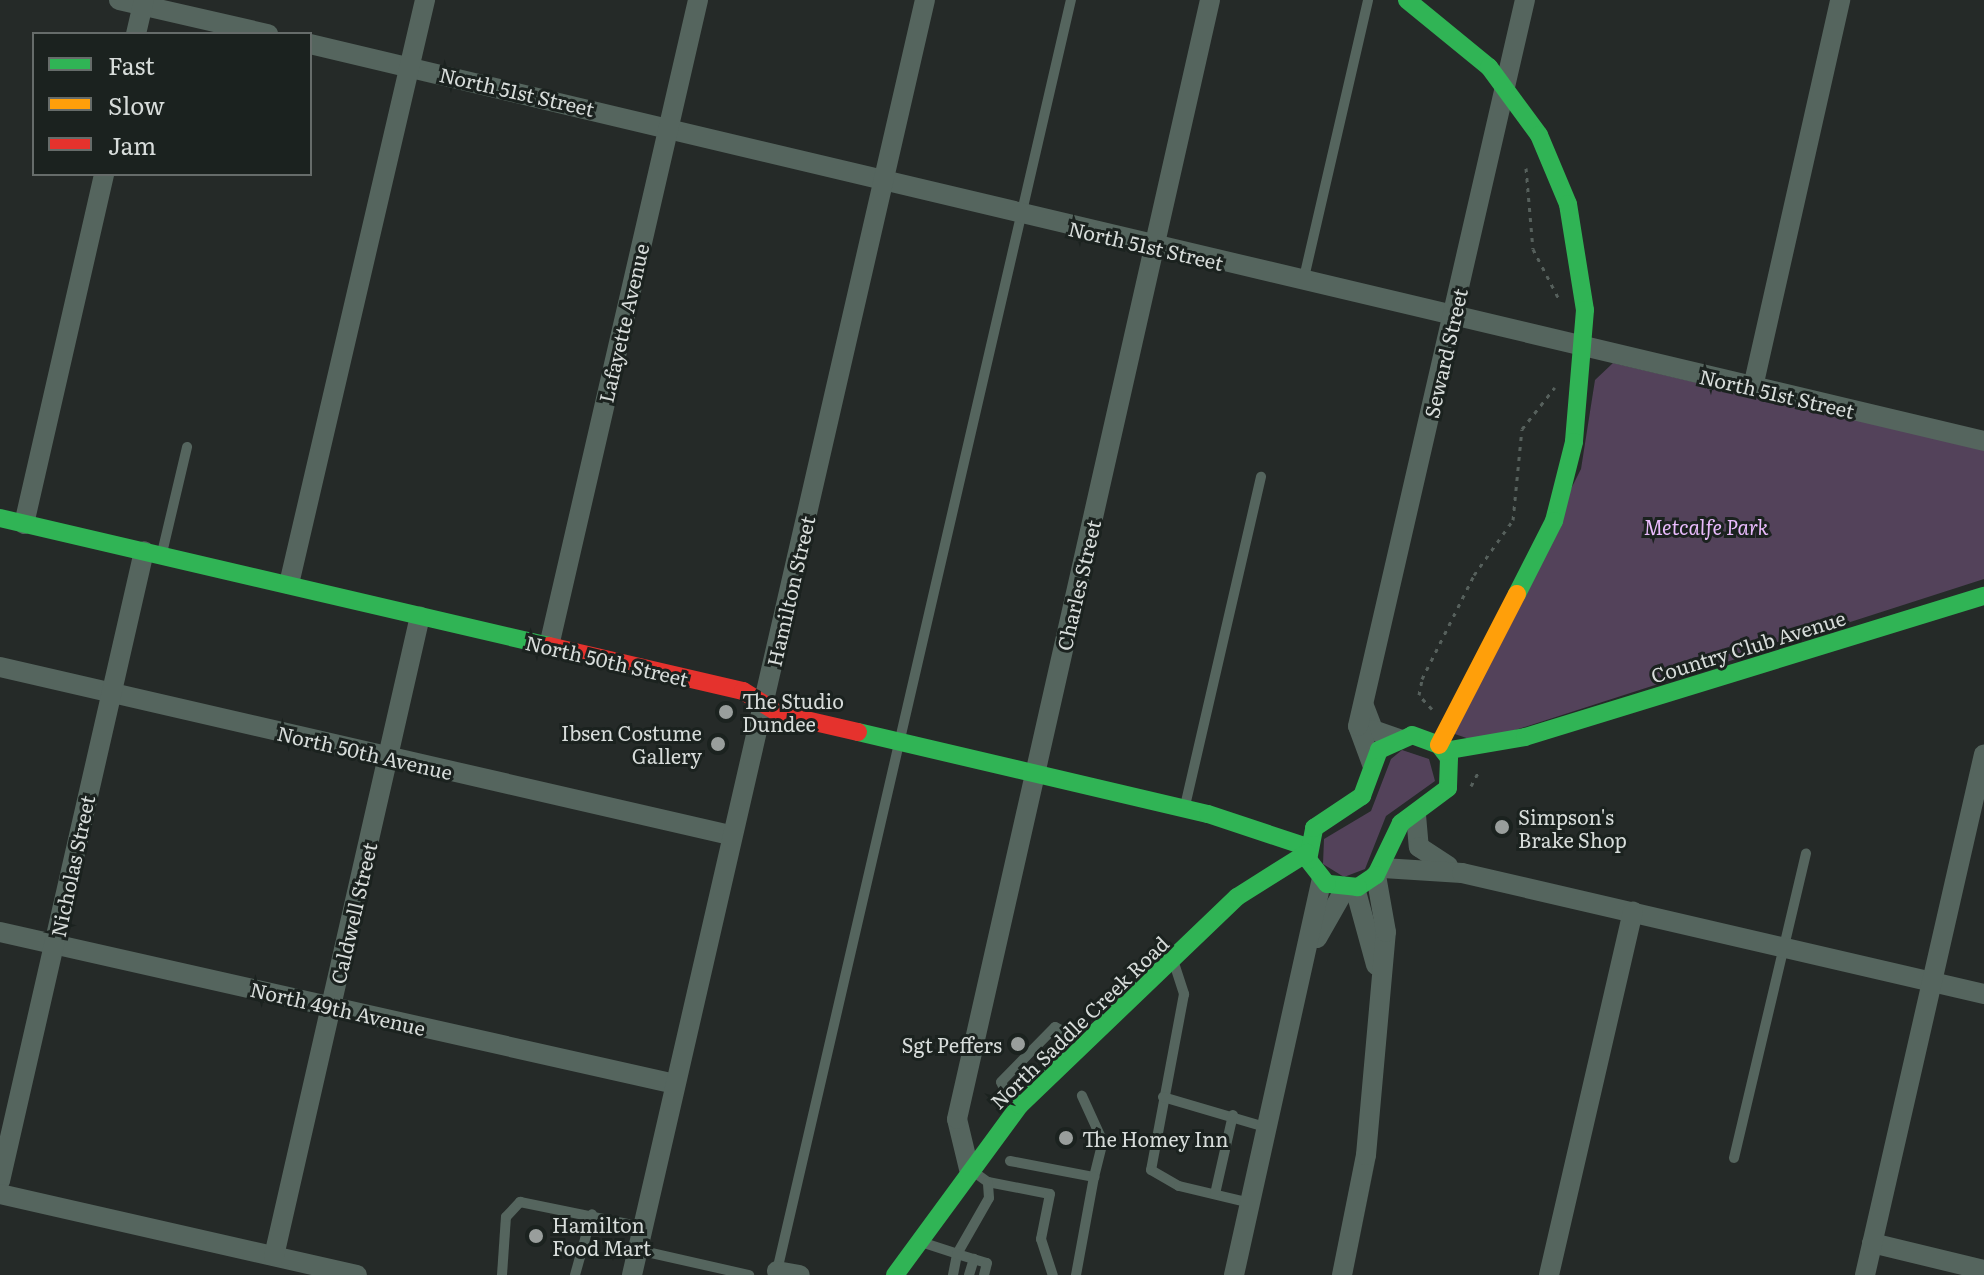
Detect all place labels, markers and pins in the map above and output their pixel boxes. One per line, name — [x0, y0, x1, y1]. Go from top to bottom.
place label: The Studio Dundee — [742, 688, 844, 735]
marker: The Studio Dundee — [717, 703, 735, 721]
place label: Ibsen Costume Gallery — [561, 720, 702, 767]
marker: Ibsen Costume Gallery — [709, 735, 727, 753]
place label: Simpson's Brake Shop — [1518, 804, 1627, 851]
marker: Simpson's Brake Shop — [1493, 818, 1511, 836]
place label: Sgt Peffers — [902, 1032, 1002, 1056]
marker: Sgt Peffers — [1009, 1035, 1027, 1053]
place label: The Homey Inn — [1082, 1126, 1228, 1150]
marker: The Homey Inn — [1057, 1129, 1075, 1147]
place label: Hamilton Food Mart — [552, 1212, 651, 1259]
marker: Hamilton Food Mart — [527, 1227, 545, 1245]

